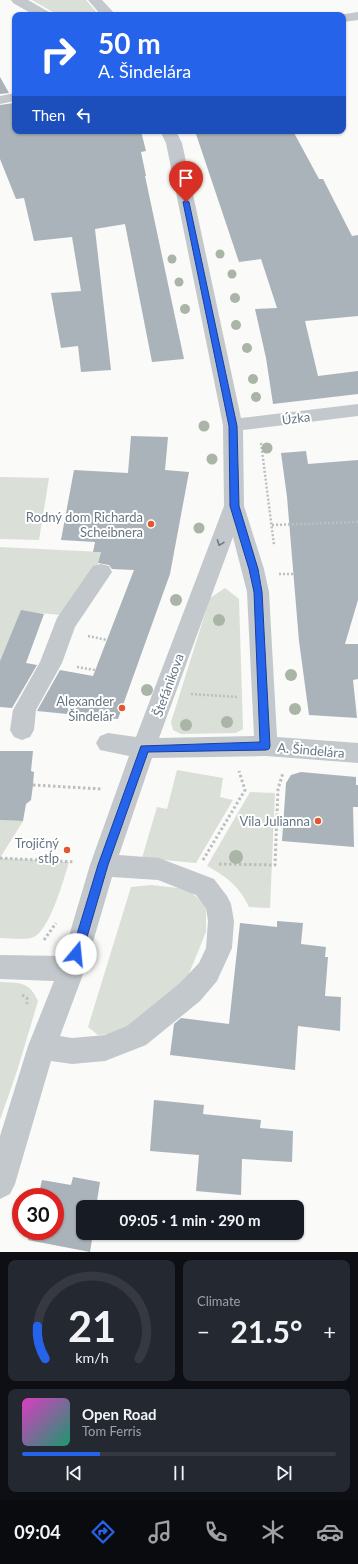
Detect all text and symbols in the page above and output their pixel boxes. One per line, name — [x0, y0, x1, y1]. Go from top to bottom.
text: 50 m — [98, 26, 161, 60]
icon: right — [32, 28, 84, 80]
text: A. Šindelára — [98, 60, 191, 82]
icon: left — [73, 104, 95, 126]
text: Then — [32, 106, 65, 124]
pin — [169, 161, 203, 202]
icon: arrive — [175, 167, 197, 189]
street label: Úzka — [281, 408, 311, 428]
place label: Rodný dom Richarda Scheibnera — [26, 509, 143, 540]
marker: Rodný dom Richarda Scheibnera — [146, 519, 156, 529]
one-way arrow — [216, 539, 225, 546]
street label: Štefánikova — [149, 651, 187, 719]
place label: Alexander Šindelár — [56, 693, 114, 724]
marker: Alexander Šindelár — [117, 703, 127, 713]
street label: A. Šindelára — [277, 739, 345, 761]
place label: Vila Julianna — [239, 813, 310, 829]
marker: Vila Julianna — [313, 816, 323, 826]
place label: Trojičný stĺp — [15, 835, 59, 866]
marker: Trojičný stĺp — [62, 845, 72, 855]
position arrow — [55, 933, 97, 975]
speed limit sign: 30 — [12, 1188, 64, 1240]
text: 09:05 · 1 min · 290 m — [120, 1211, 260, 1229]
text: Climate — [197, 1293, 240, 1309]
text: 21 — [67, 1300, 116, 1350]
text: 21.5° — [231, 1313, 302, 1349]
text: − — [197, 1318, 210, 1345]
text: + — [323, 1318, 336, 1345]
text: km/h — [75, 1348, 108, 1365]
text: Open Road — [82, 1405, 157, 1423]
text: Tom Ferris — [82, 1423, 141, 1439]
icon: previous — [63, 1462, 85, 1484]
icon: pause — [168, 1462, 190, 1484]
icon: next — [273, 1462, 295, 1484]
icon: directions — [89, 1518, 117, 1546]
icon: music — [146, 1518, 174, 1546]
icon: phone — [202, 1518, 230, 1546]
icon: climate — [259, 1518, 287, 1546]
icon: car — [316, 1518, 344, 1546]
text: 09:04 — [14, 1521, 61, 1543]

